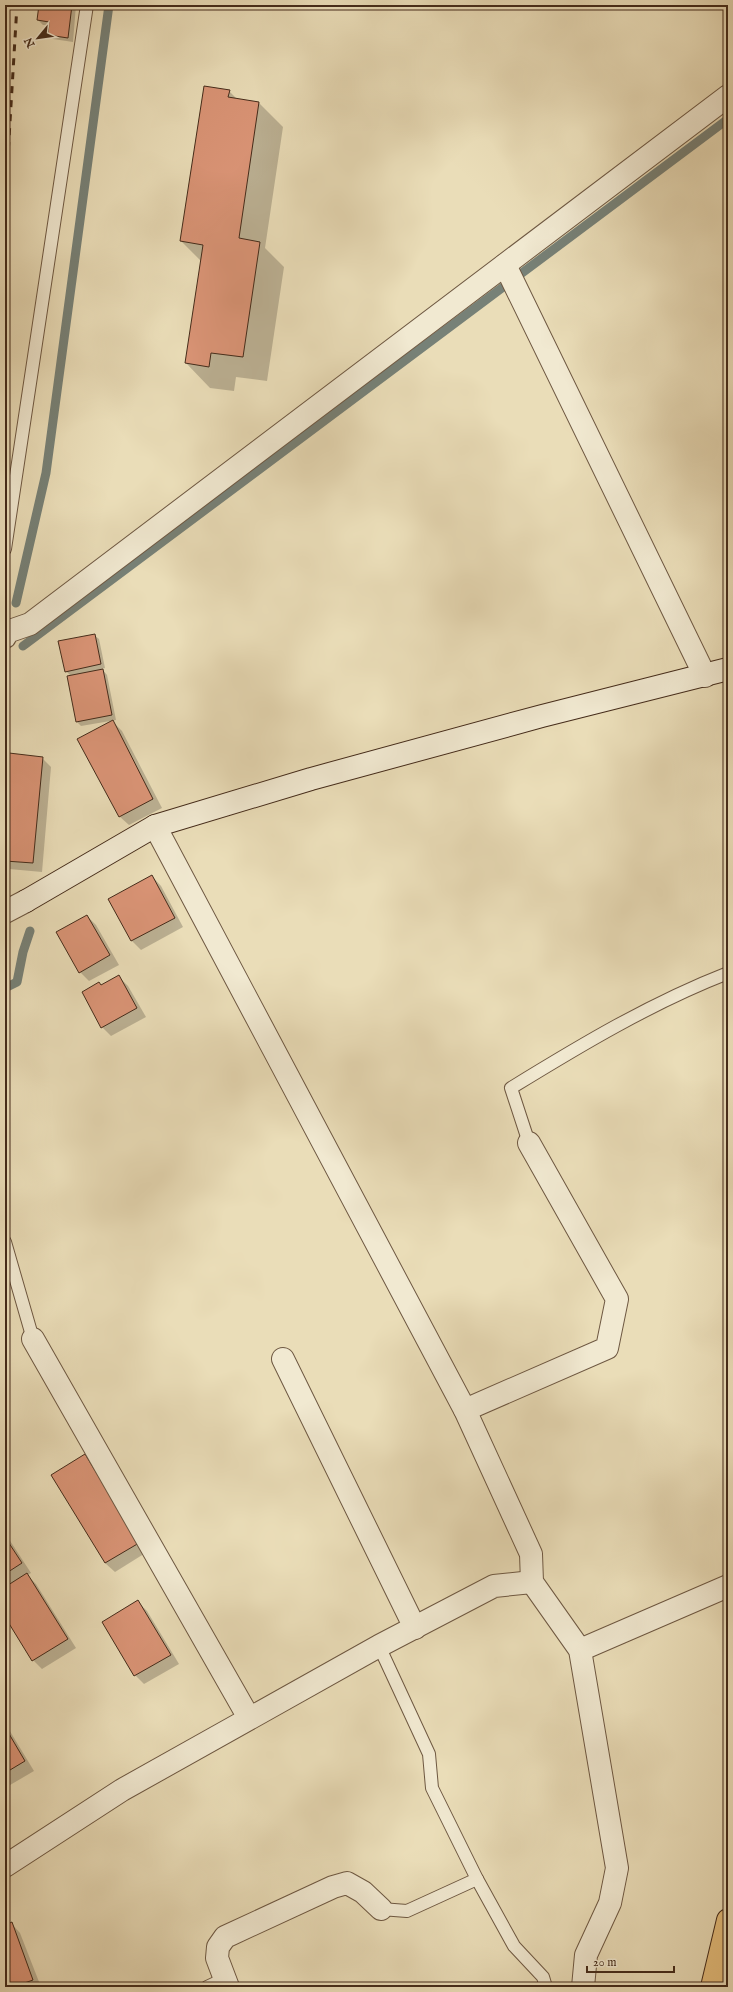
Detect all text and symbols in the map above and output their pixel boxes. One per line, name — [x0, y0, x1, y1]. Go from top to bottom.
north arrow — [18, 18, 58, 58]
text: N — [21, 34, 39, 51]
scale bar — [587, 1948, 674, 1974]
text: 20 m — [593, 1955, 616, 1970]

